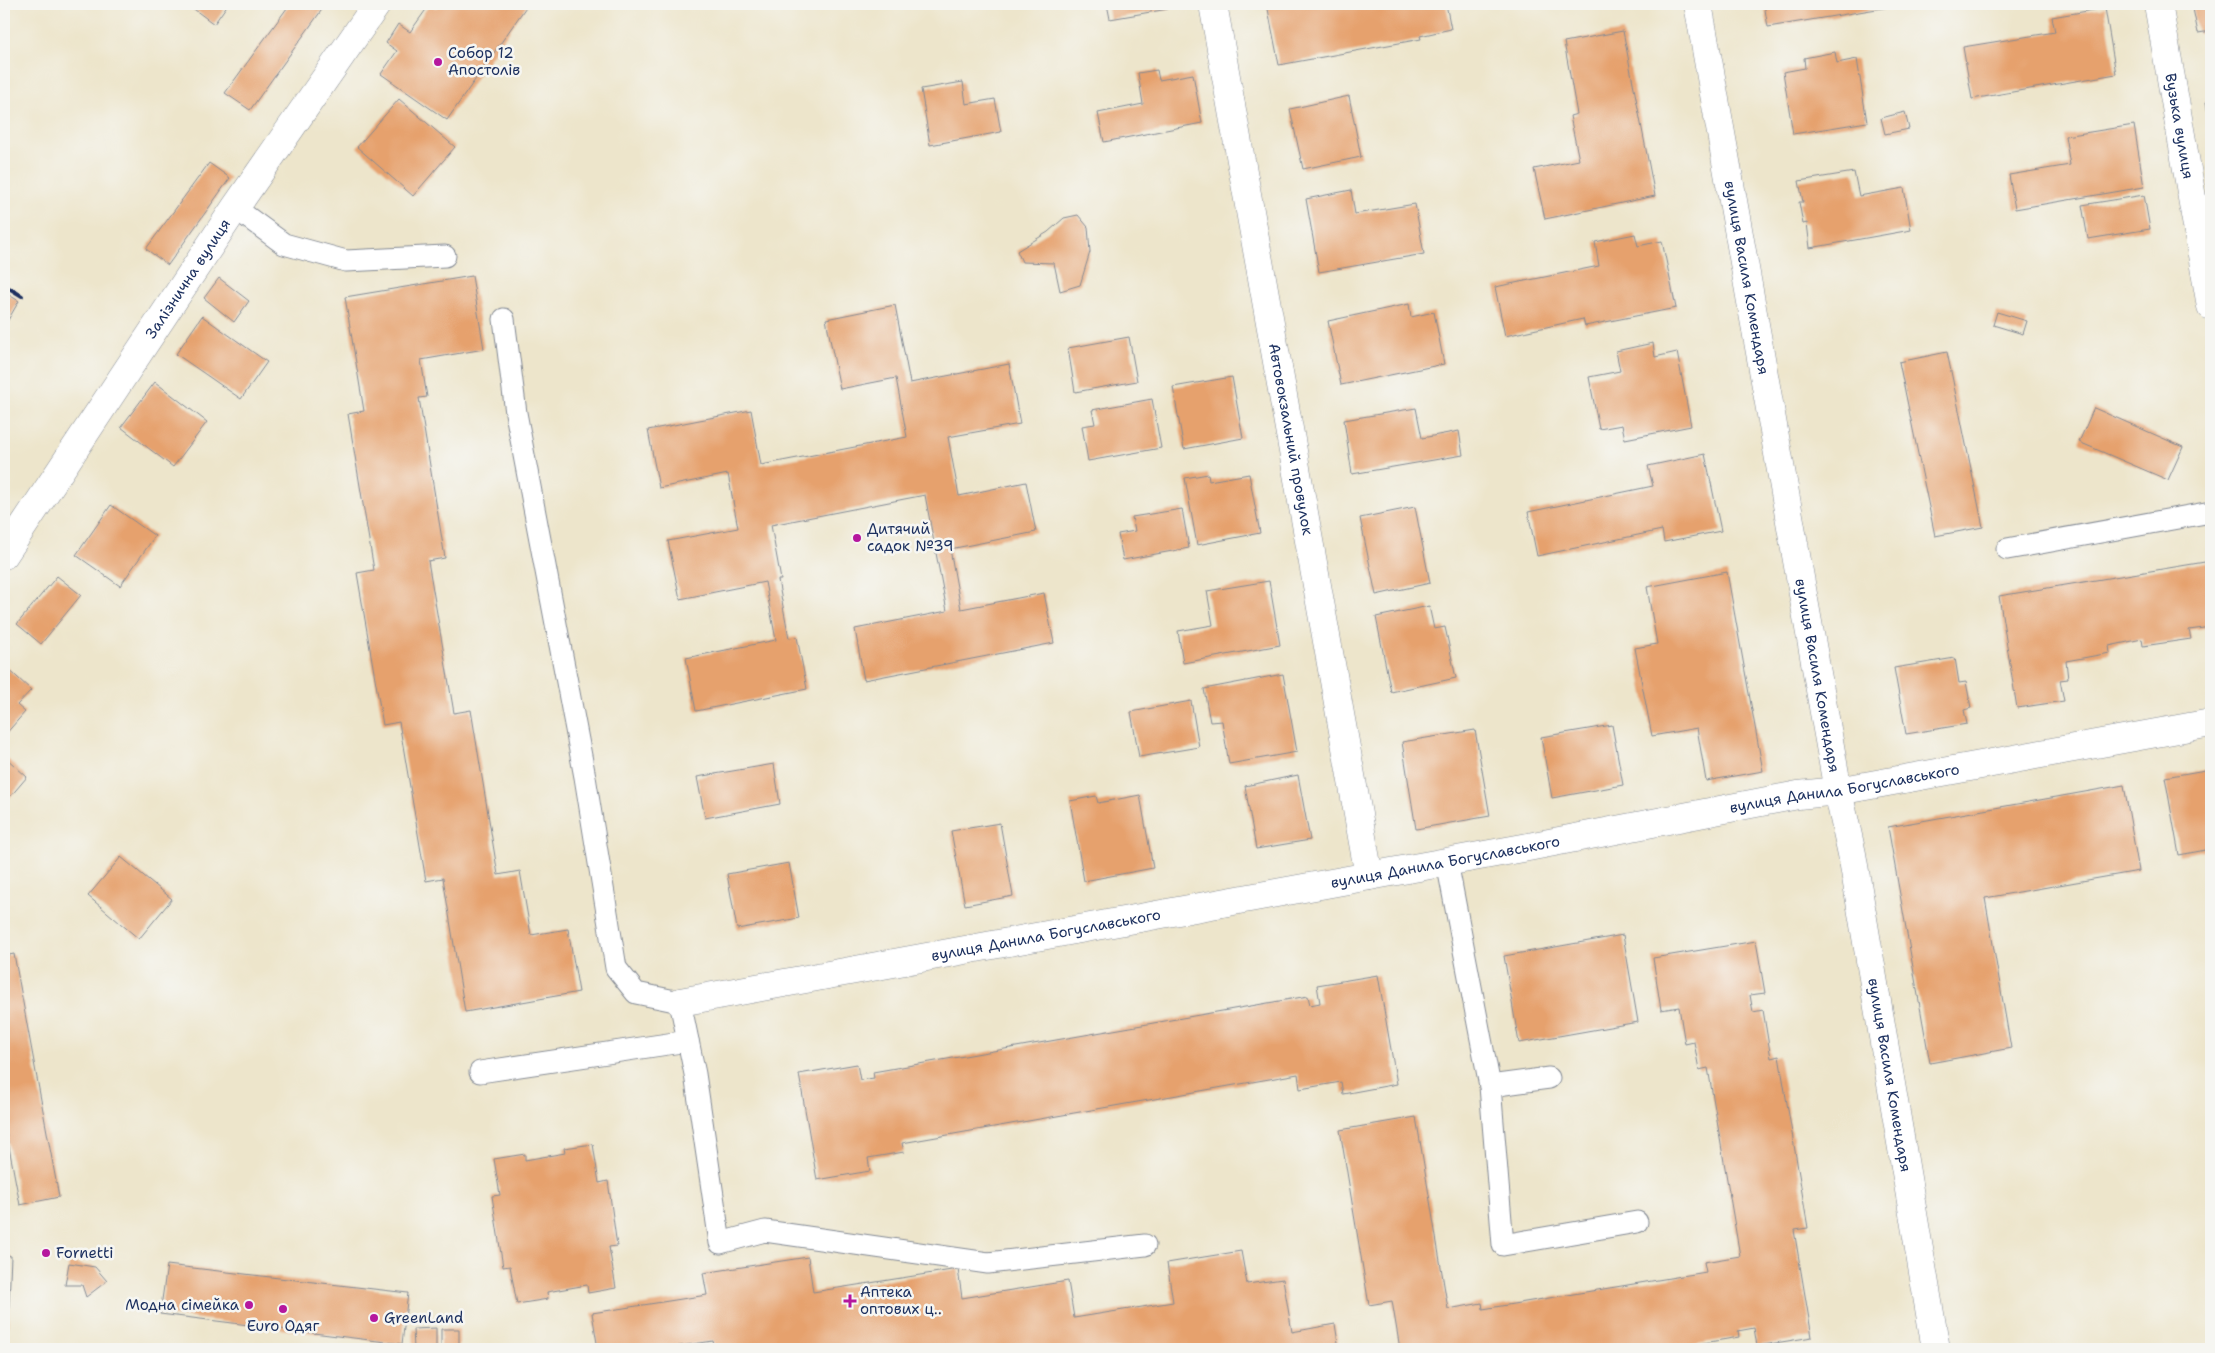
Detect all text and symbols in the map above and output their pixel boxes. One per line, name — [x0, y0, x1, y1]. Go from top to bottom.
place label: Собор 12 Апостолів — [448, 43, 520, 80]
marker: Собор 12 Апостолів — [432, 56, 444, 68]
street label: Вузька вулиця — [2160, 72, 2199, 181]
street label: вулиця Василя Комендаря — [1720, 179, 1774, 376]
street label: Залізнична вулиця — [141, 215, 235, 342]
street label: Автовокзальний провулок — [1264, 342, 1318, 537]
place label: Дитячий садок №39 — [867, 519, 954, 556]
marker: Дитячий садок №39 — [851, 532, 863, 544]
street label: вулиця Василя Комендаря — [1790, 577, 1845, 774]
street label: вулиця Данила Богуславського — [1728, 759, 1961, 818]
street label: вулиця Данила Богуславського — [1329, 831, 1562, 893]
street label: вулиця Данила Богуславського — [930, 904, 1162, 966]
street label: вулиця Василя Комендаря — [1863, 976, 1916, 1174]
place label: Fornetti — [56, 1243, 113, 1263]
marker: Fornetti — [40, 1247, 52, 1259]
place label: Аптека оптових ц‥ — [860, 1282, 942, 1319]
place label: Модна сімейка — [125, 1295, 240, 1315]
marker: Аптека оптових ц‥ — [844, 1295, 856, 1307]
marker: Модна сімейка — [243, 1299, 255, 1311]
marker: Euro Одяг — [277, 1303, 289, 1315]
place label: GreenLand — [384, 1308, 464, 1328]
marker: GreenLand — [368, 1312, 380, 1324]
place label: Euro Одяг — [247, 1316, 320, 1336]

